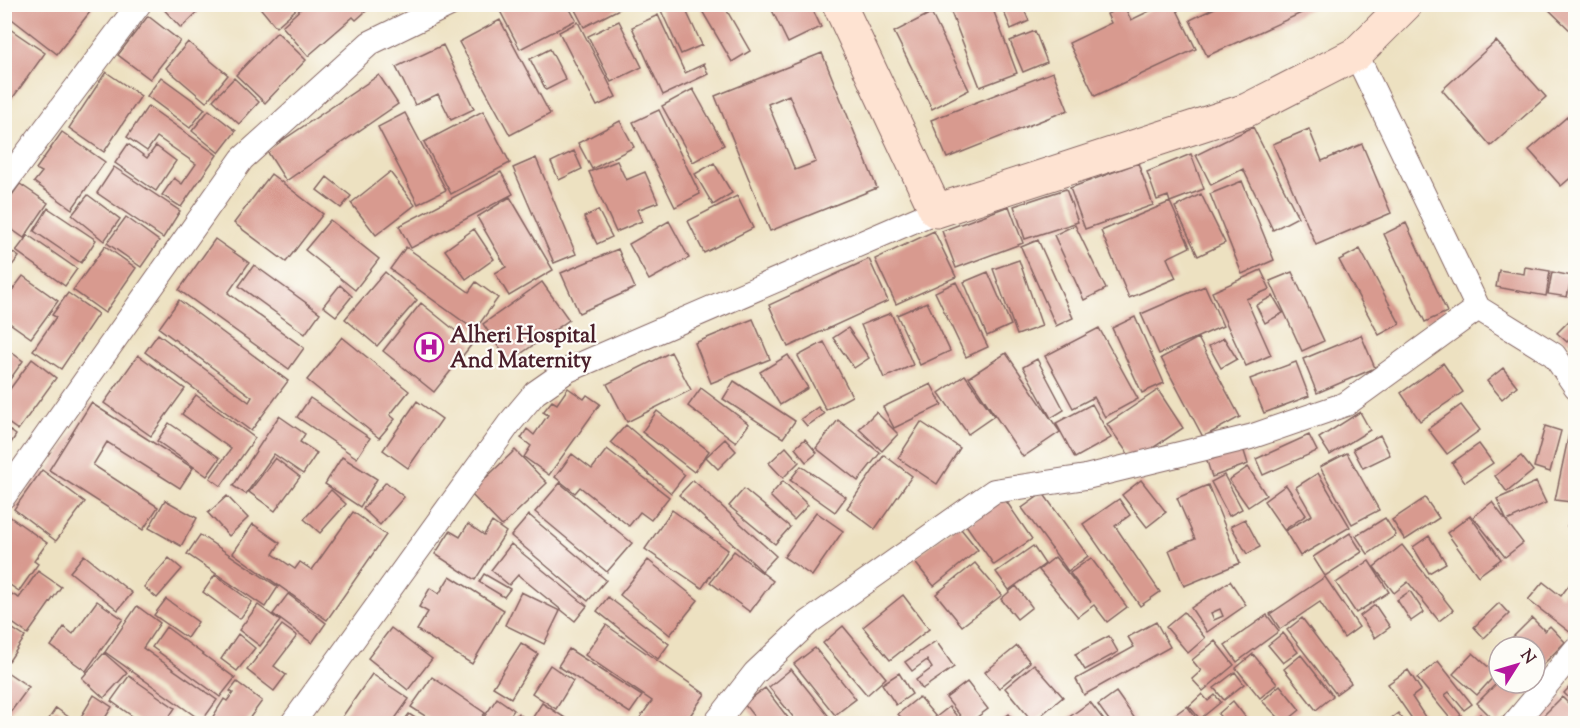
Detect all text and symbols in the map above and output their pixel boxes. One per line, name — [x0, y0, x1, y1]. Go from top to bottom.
place label: Alheri Hospital And Maternity — [450, 321, 597, 378]
hospital icon: Alheri Hospital And Maternity — [413, 331, 445, 363]
north arrow — [1487, 635, 1547, 695]
text: N — [1514, 645, 1540, 670]

